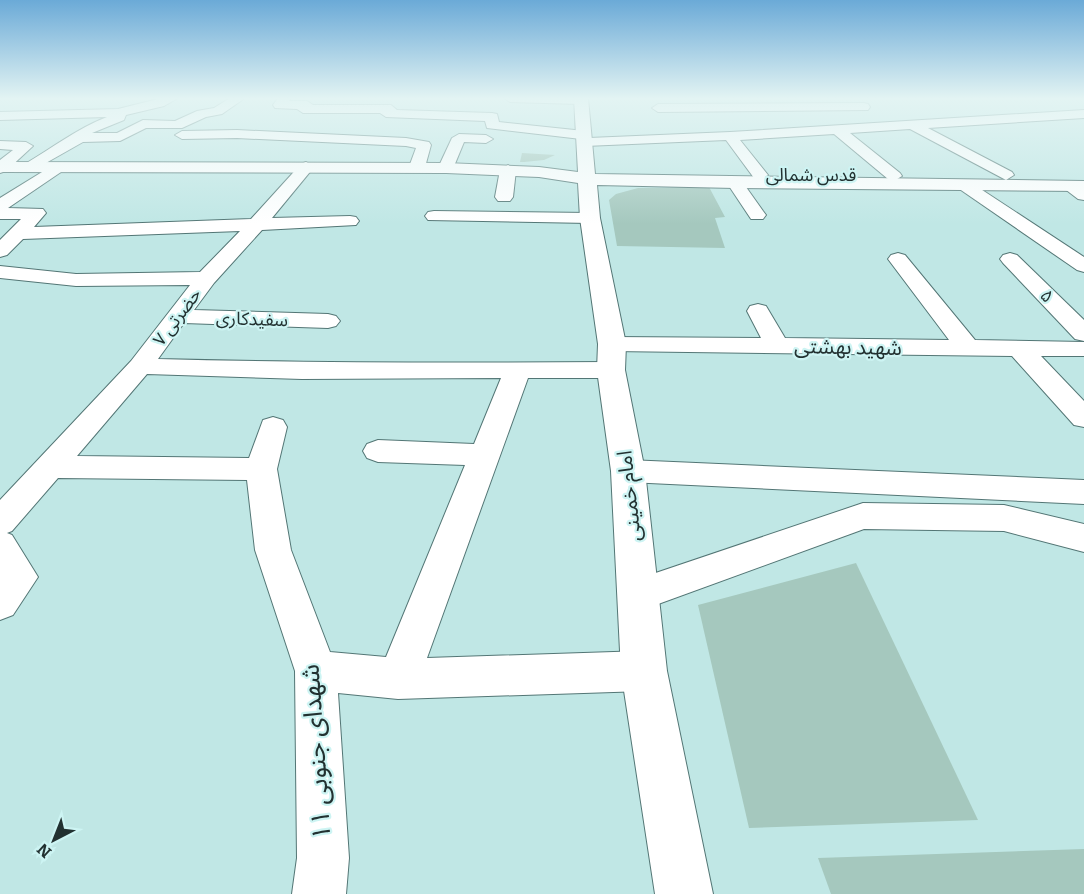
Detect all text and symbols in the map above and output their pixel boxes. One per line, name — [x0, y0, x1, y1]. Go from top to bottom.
street label: قدس شمالی — [766, 164, 856, 186]
street label: حضرتی ۷ — [148, 284, 206, 350]
street label: ۵ — [1036, 285, 1058, 307]
street label: سفیدکاری — [216, 307, 288, 331]
street label: شهید بهشتی — [794, 333, 902, 361]
street label: امام خمینی — [611, 449, 650, 543]
street label: ۱۱ شهدای جنوبی — [294, 663, 338, 841]
north arrow — [24, 810, 84, 870]
text: N — [33, 840, 55, 862]

